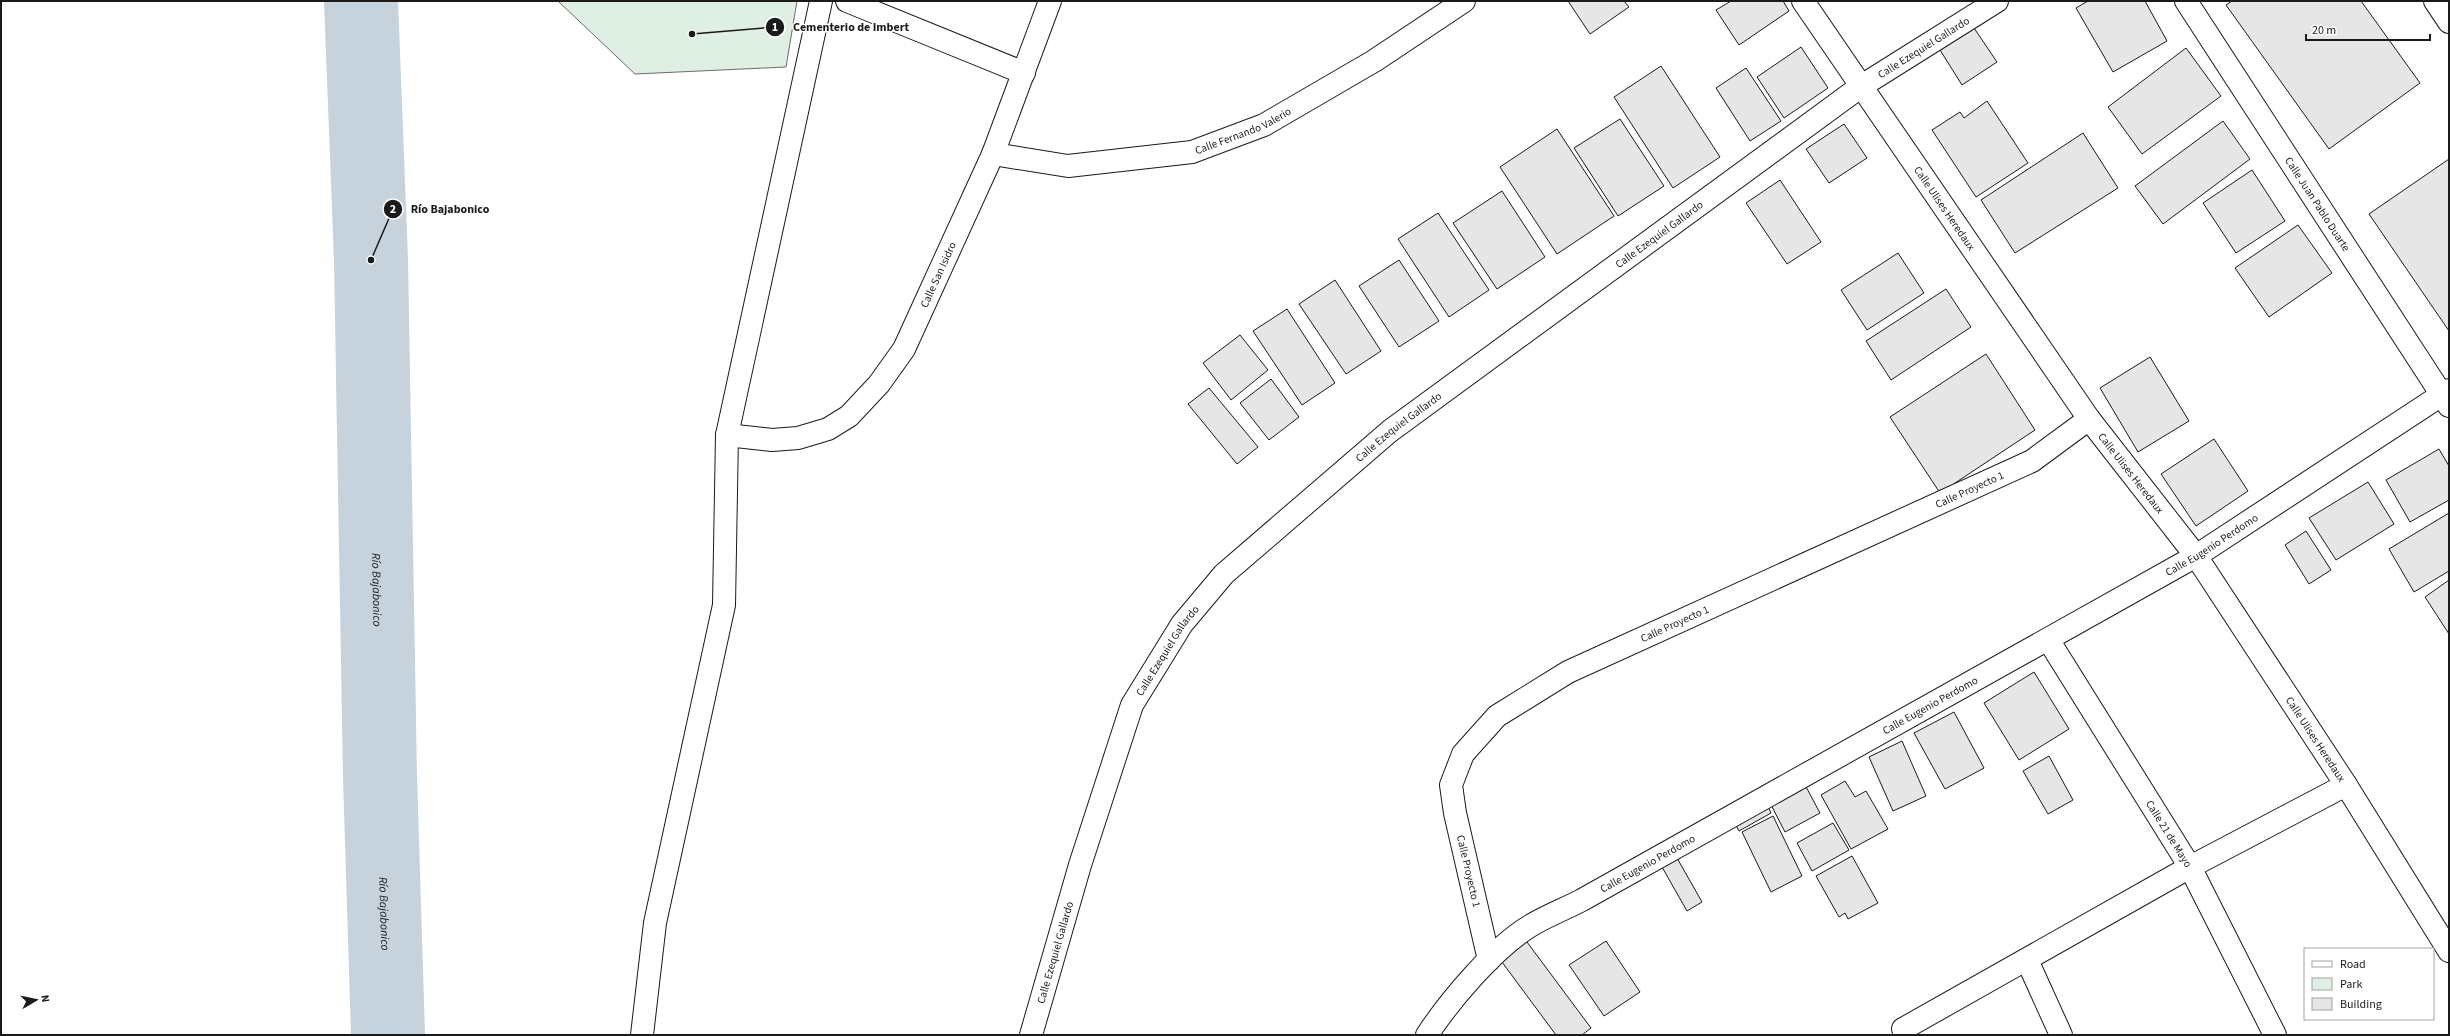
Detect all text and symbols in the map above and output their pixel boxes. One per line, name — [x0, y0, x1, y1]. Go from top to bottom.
street label: Calle Ezequiel Gallardo — [1875, 13, 1972, 82]
callout: Cementerio de Imbert — [765, 15, 917, 39]
scale bar — [2306, 16, 2430, 42]
text: 1 — [772, 19, 778, 36]
text: Cementerio de Imbert — [793, 19, 909, 36]
text: 20 m — [2312, 22, 2336, 39]
street label: Calle Fernando Valerio — [1193, 104, 1294, 158]
street label: Calle Juan Pablo Duarte — [2281, 154, 2354, 255]
street label: Calle Ulises Heredaux — [1910, 163, 1979, 254]
callout: Río Bajabonico — [383, 197, 497, 221]
street label: Calle Ezequiel Gallardo — [1612, 197, 1706, 272]
text: 2 — [390, 201, 396, 218]
text: Río Bajabonico — [411, 201, 490, 218]
street label: Calle San Isidro — [917, 239, 960, 310]
street label: Calle Ezequiel Gallardo — [1352, 389, 1445, 465]
street label: Calle Ulises Heredaux — [2094, 430, 2167, 517]
street label: Calle Proyecto 1 — [1933, 468, 2006, 512]
street label: Calle Eugenio Perdomo — [2163, 510, 2261, 580]
water label: Río Bajabonico — [367, 553, 385, 627]
street label: Calle Ezequiel Gallardo — [1132, 602, 1203, 699]
street label: Calle Proyecto 1 — [1638, 602, 1711, 646]
street label: Calle Eugenio Perdomo — [1880, 673, 1981, 738]
street label: Calle Ulises Heredaux — [2282, 694, 2349, 785]
street label: Calle 21 de Mayo — [2142, 797, 2195, 870]
street label: Calle Eugenio Perdomo — [1597, 831, 1698, 897]
street label: Calle Proyecto 1 — [1453, 834, 1484, 909]
water label: Río Bajabonico — [374, 877, 393, 951]
street label: Calle Ezequiel Gallardo — [1033, 900, 1077, 1005]
legend — [2304, 948, 2434, 1020]
text: Road — [2340, 956, 2366, 973]
text: Park — [2340, 976, 2362, 993]
north arrow — [16, 980, 56, 1020]
text: N — [37, 994, 53, 1003]
text: Building — [2340, 996, 2382, 1013]

